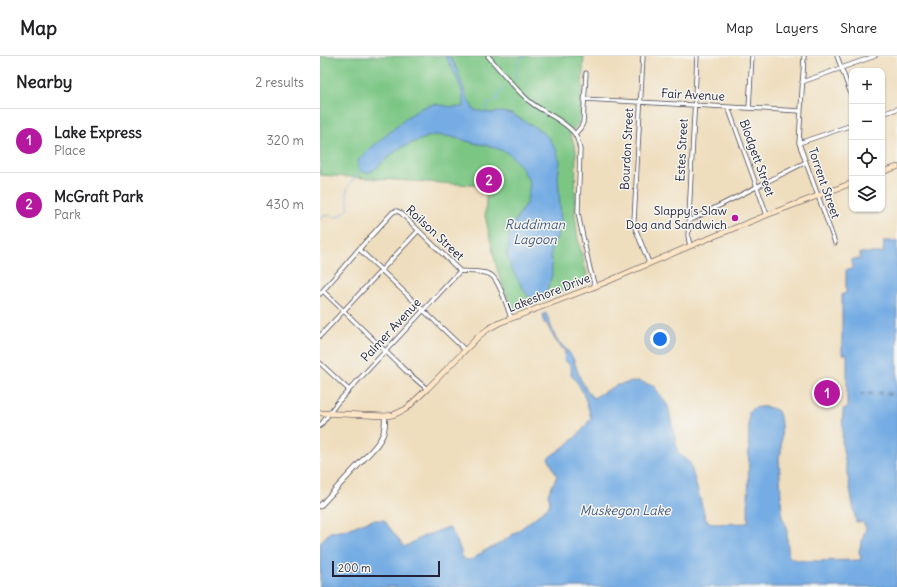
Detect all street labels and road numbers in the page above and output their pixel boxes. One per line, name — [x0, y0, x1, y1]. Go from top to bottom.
street label: Fair Avenue — [661, 85, 725, 104]
street label: Bourdon Street — [617, 108, 636, 190]
street label: Blodgett Street — [737, 117, 778, 198]
street label: Estes Street — [672, 118, 691, 182]
street label: Torrent Street — [805, 145, 844, 220]
street label: Roilson Street — [403, 202, 467, 263]
street label: Lakeshore Drive — [505, 270, 592, 315]
street label: Palmer Avenue — [357, 295, 424, 365]

